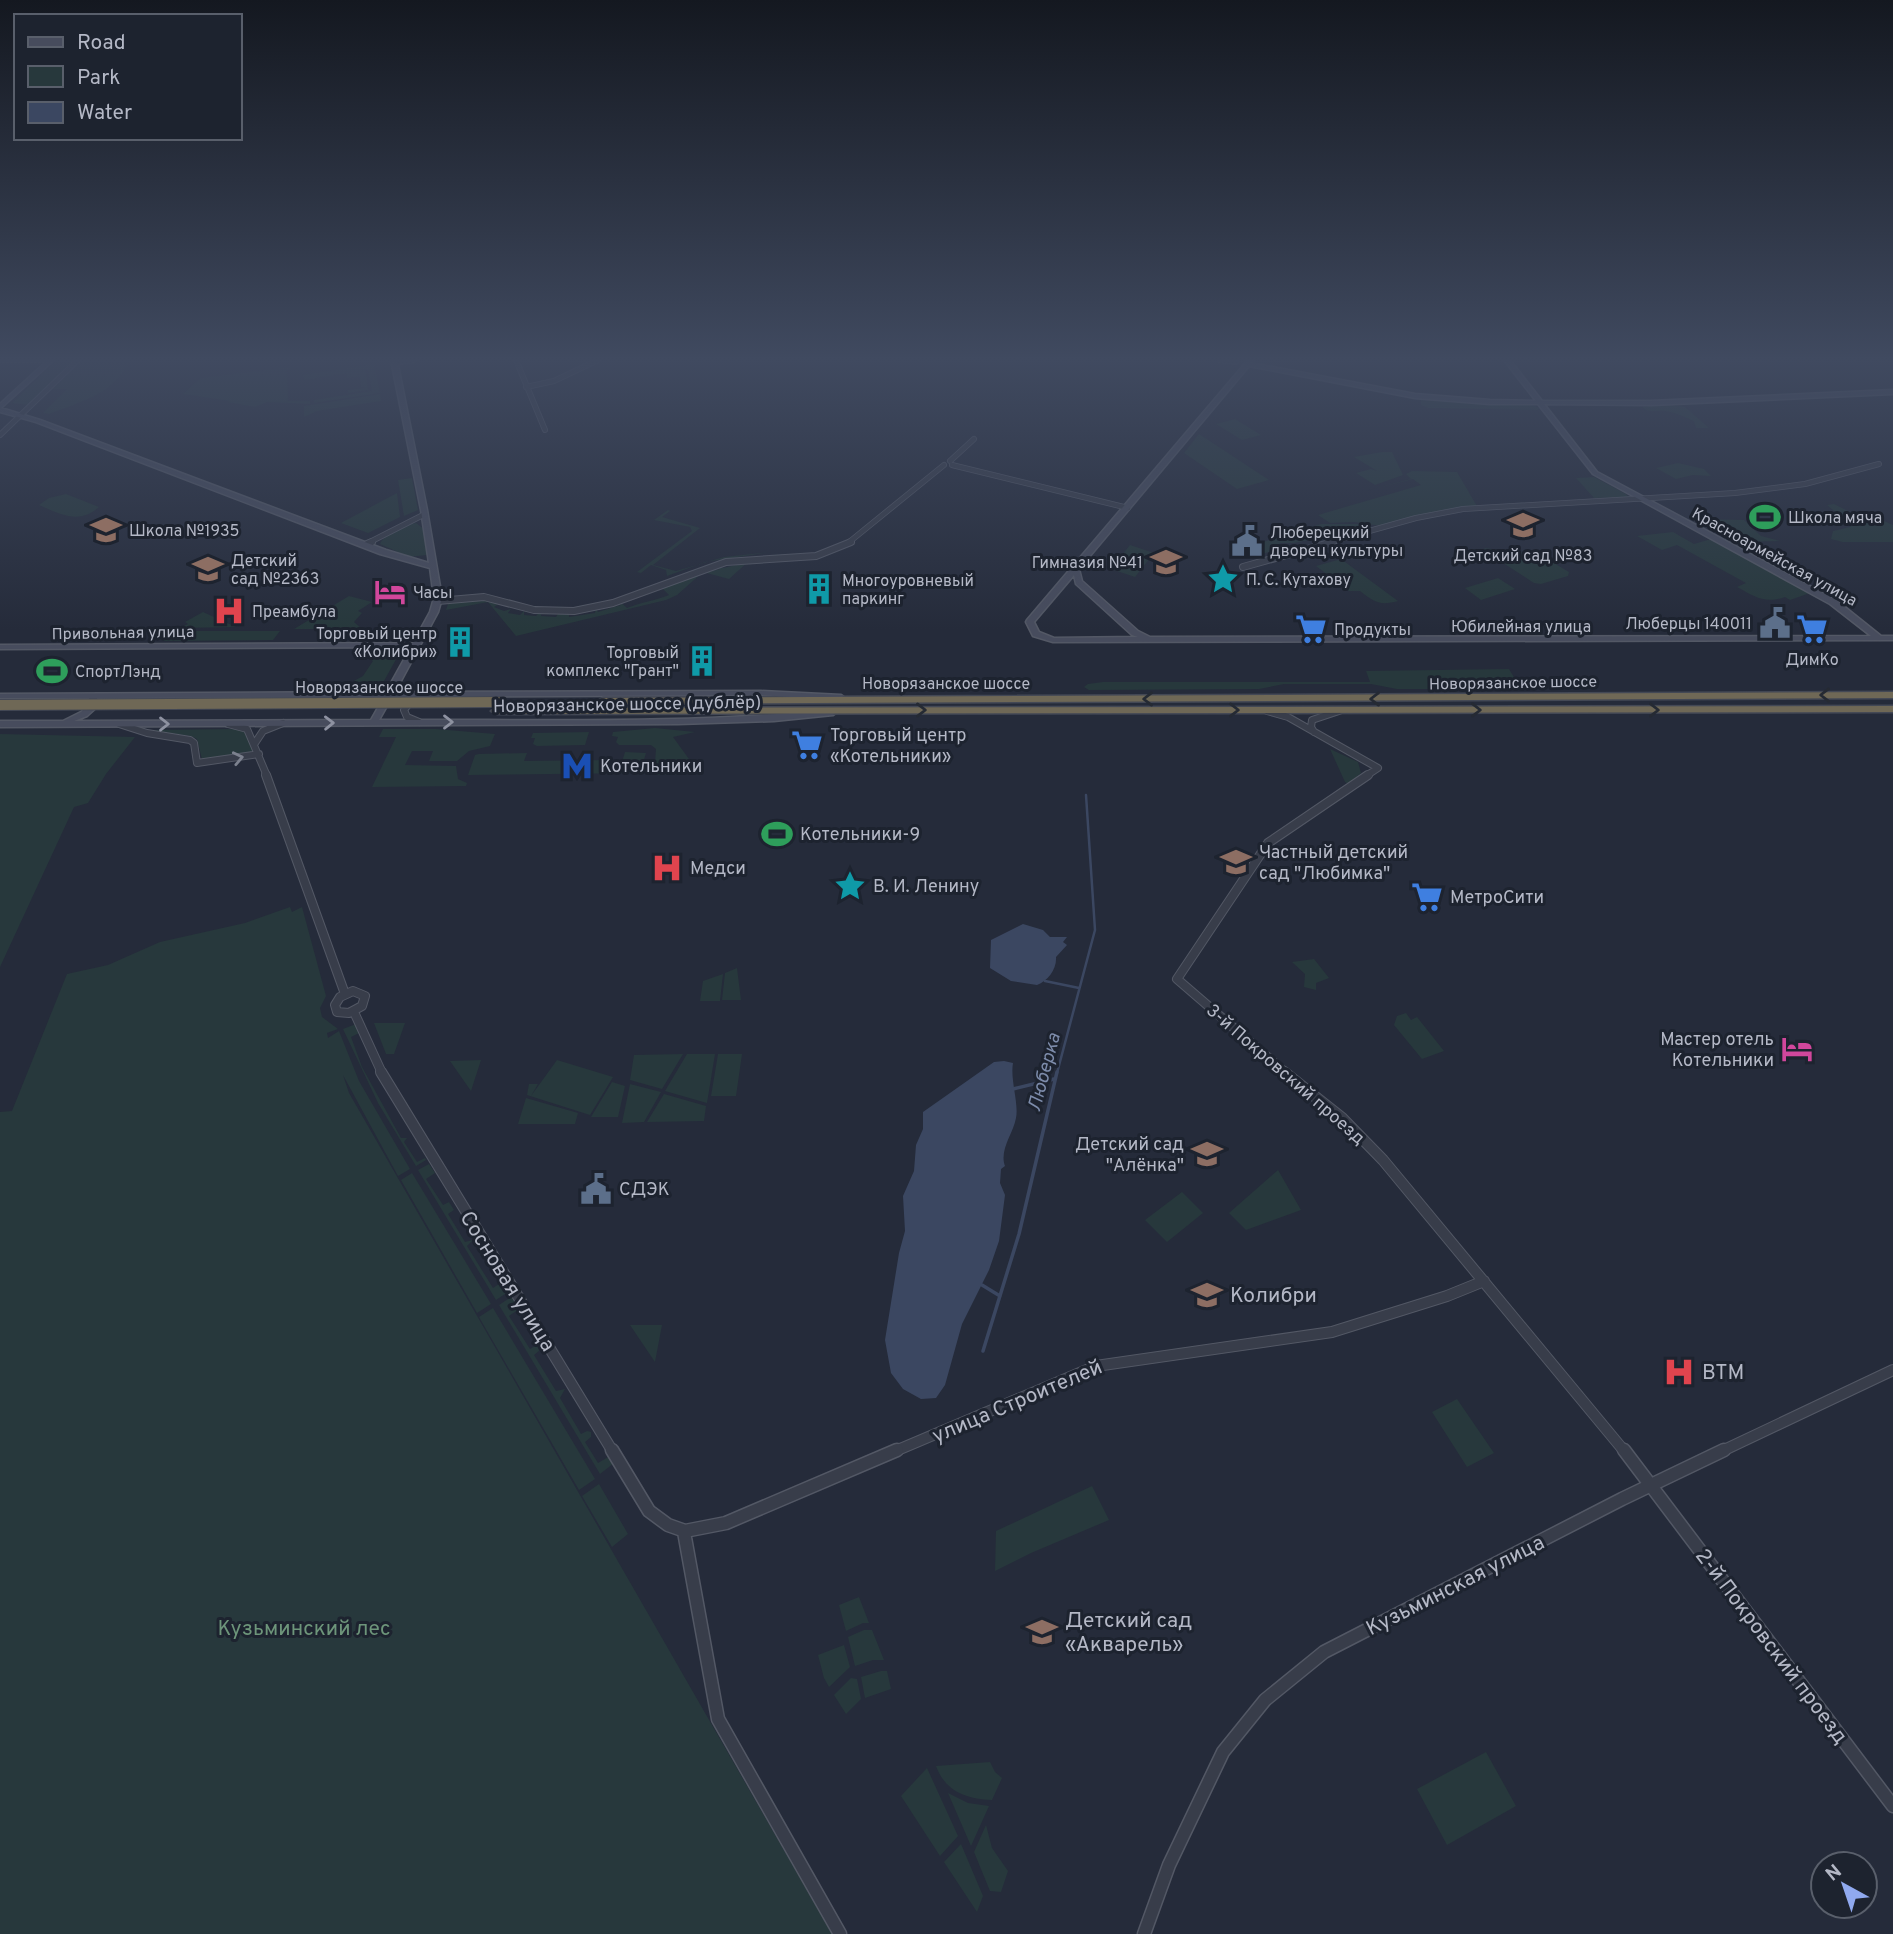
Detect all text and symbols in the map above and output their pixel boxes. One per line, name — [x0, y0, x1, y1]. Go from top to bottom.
legend — [14, 14, 242, 140]
text: Road — [77, 30, 126, 57]
text: Park — [77, 65, 120, 92]
text: Water — [77, 100, 132, 127]
sports icon: Школа мяча — [1748, 500, 1782, 534]
street label: Красноармейская улица — [1688, 504, 1860, 612]
school or university icon: Детский сад №83 — [1506, 508, 1540, 542]
place label: Школа мяча — [1788, 509, 1882, 529]
school or university icon: Школа №1935 — [89, 513, 123, 547]
place label: Школа №1935 — [129, 522, 240, 542]
public building icon: Люберецкий дворец культуры — [1230, 524, 1264, 558]
place label: Люберецкий дворец культуры — [1270, 524, 1403, 562]
school or university icon: Гимназия №41 — [1149, 545, 1183, 579]
place label: Детский сад №83 — [1454, 547, 1592, 567]
school or university icon: Детский сад №2363 — [191, 552, 225, 586]
place label: Детский сад №2363 — [231, 552, 319, 590]
place label: Гимназия №41 — [1032, 554, 1143, 574]
place icon: П. С. Кутахову — [1206, 562, 1240, 596]
place label: П. С. Кутахову — [1246, 571, 1351, 591]
building icon: Многоуровневый паркинг — [802, 572, 836, 606]
place label: Многоуровневый паркинг — [842, 572, 974, 610]
hotel icon: Часы — [373, 575, 407, 609]
place label: Часы — [413, 584, 452, 604]
hospital icon: Преамбула — [212, 594, 246, 628]
place label: Преамбула — [252, 603, 336, 623]
public building icon: Люберцы 140011 — [1758, 606, 1792, 640]
supermarket icon: Продукты — [1294, 612, 1328, 646]
supermarket icon: ДимКо — [1795, 612, 1829, 646]
place label: Люберцы 140011 — [1625, 615, 1752, 635]
street label: Юбилейная улица — [1451, 618, 1591, 638]
place label: Продукты — [1334, 621, 1411, 641]
street label: Привольная улица — [52, 623, 194, 645]
place label: Торговый центр «Колибри» — [316, 625, 437, 663]
building icon: Торговый центр «Колибри» — [443, 625, 477, 659]
place label: Торговый комплекс "Грант" — [546, 644, 679, 682]
building icon: Торговый комплекс "Грант" — [685, 644, 719, 678]
place label: ДимКо — [1785, 651, 1839, 671]
sports icon: СпортЛэнд — [35, 654, 69, 688]
place label: СпортЛэнд — [75, 663, 161, 683]
street label: Новорязанское шоссе — [1429, 673, 1597, 695]
street label: Новорязанское шоссе — [862, 675, 1030, 695]
street label: Новорязанское шоссе — [295, 679, 463, 699]
one-way arrow — [1819, 688, 1830, 703]
one-way arrow — [1142, 691, 1153, 707]
one-way arrow — [1370, 691, 1380, 707]
street label: Новорязанское шоссе (дублёр) — [493, 692, 761, 719]
one-way arrow — [916, 702, 927, 718]
one-way arrow — [1229, 702, 1240, 718]
one-way arrow — [1471, 702, 1481, 718]
one-way arrow — [1649, 702, 1660, 718]
one-way arrow — [443, 714, 454, 730]
one-way arrow — [324, 715, 335, 731]
one-way arrow — [159, 716, 170, 731]
place label: Торговый центр «Котельники» — [830, 725, 966, 769]
supermarket icon: Торговый центр «Котельники» — [790, 728, 824, 762]
metro station icon: Котельники — [560, 749, 594, 783]
one-way arrow — [232, 751, 244, 766]
place label: Котельники — [600, 756, 702, 779]
sports icon: Котельники-9 — [760, 817, 794, 851]
place label: Котельники-9 — [800, 824, 920, 847]
place label: Частный детский сад "Любимка" — [1259, 842, 1408, 886]
school or university icon: Частный детский сад "Любимка" — [1219, 845, 1253, 879]
hospital icon: Медси — [650, 851, 684, 885]
place label: Медси — [690, 858, 746, 881]
place icon: В. И. Ленину — [833, 869, 867, 903]
place label: В. И. Ленину — [873, 876, 979, 899]
supermarket icon: МетроСити — [1410, 880, 1444, 914]
place label: МетроСити — [1450, 887, 1544, 910]
street label: 3-й Покровский проезд — [1201, 1000, 1369, 1151]
place label: Мастер отель Котельники — [1660, 1029, 1774, 1073]
water label: Люберка — [1023, 1031, 1067, 1114]
hotel icon: Мастер отель Котельники — [1780, 1032, 1814, 1066]
place label: Детский сад "Алёнка" — [1075, 1134, 1184, 1178]
school or university icon: Детский сад "Алёнка" — [1190, 1137, 1224, 1171]
public building icon: СДЭК — [579, 1172, 613, 1206]
place label: СДЭК — [619, 1179, 670, 1202]
street label: Сосновая улица — [453, 1207, 561, 1357]
school or university icon: Колибри — [1190, 1278, 1224, 1312]
place label: Колибри — [1230, 1283, 1317, 1310]
street label: улица Строителей — [928, 1354, 1107, 1450]
hospital icon: ВТМ — [1662, 1355, 1696, 1389]
place label: ВТМ — [1702, 1360, 1744, 1387]
street label: Кузьминская улица — [1362, 1530, 1549, 1643]
street label: 2-й Покровский проезд — [1688, 1544, 1853, 1750]
place label: Детский сад «Акварель» — [1065, 1608, 1192, 1659]
school or university icon: Детский сад «Акварель» — [1025, 1615, 1059, 1649]
park label: Кузьминский лес — [218, 1616, 391, 1643]
north arrow — [1809, 1850, 1879, 1920]
text: N — [1821, 1860, 1847, 1887]

